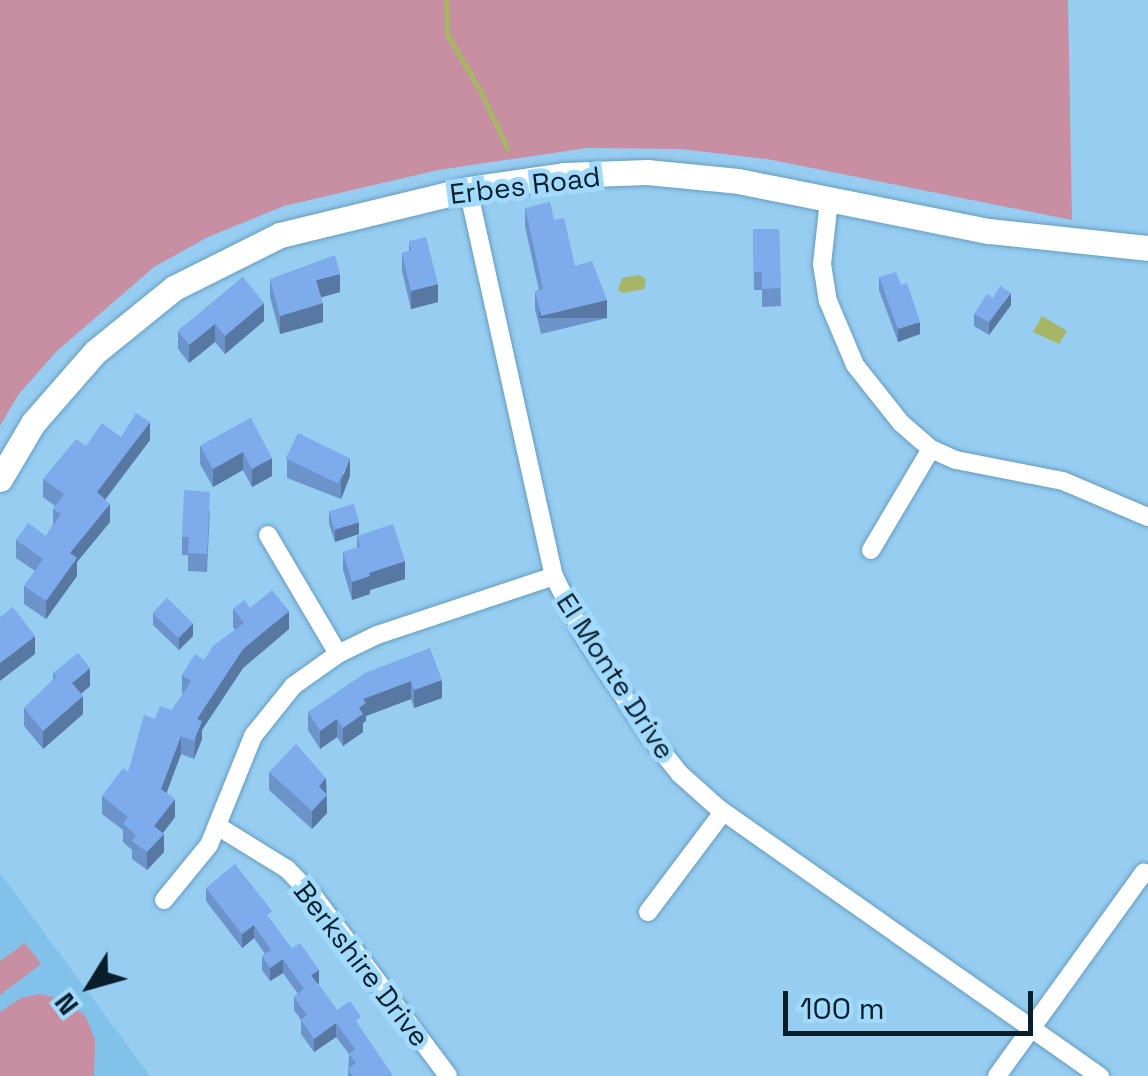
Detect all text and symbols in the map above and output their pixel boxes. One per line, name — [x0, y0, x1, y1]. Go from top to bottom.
street label: Erbes Road — [448, 159, 602, 211]
street label: El Monte Drive — [550, 587, 682, 765]
street label: Berkshire Drive — [287, 875, 437, 1053]
north arrow — [40, 936, 140, 1036]
scale bar — [788, 971, 1038, 1033]
text: N — [46, 986, 86, 1022]
text: 100 m — [800, 989, 885, 1028]

